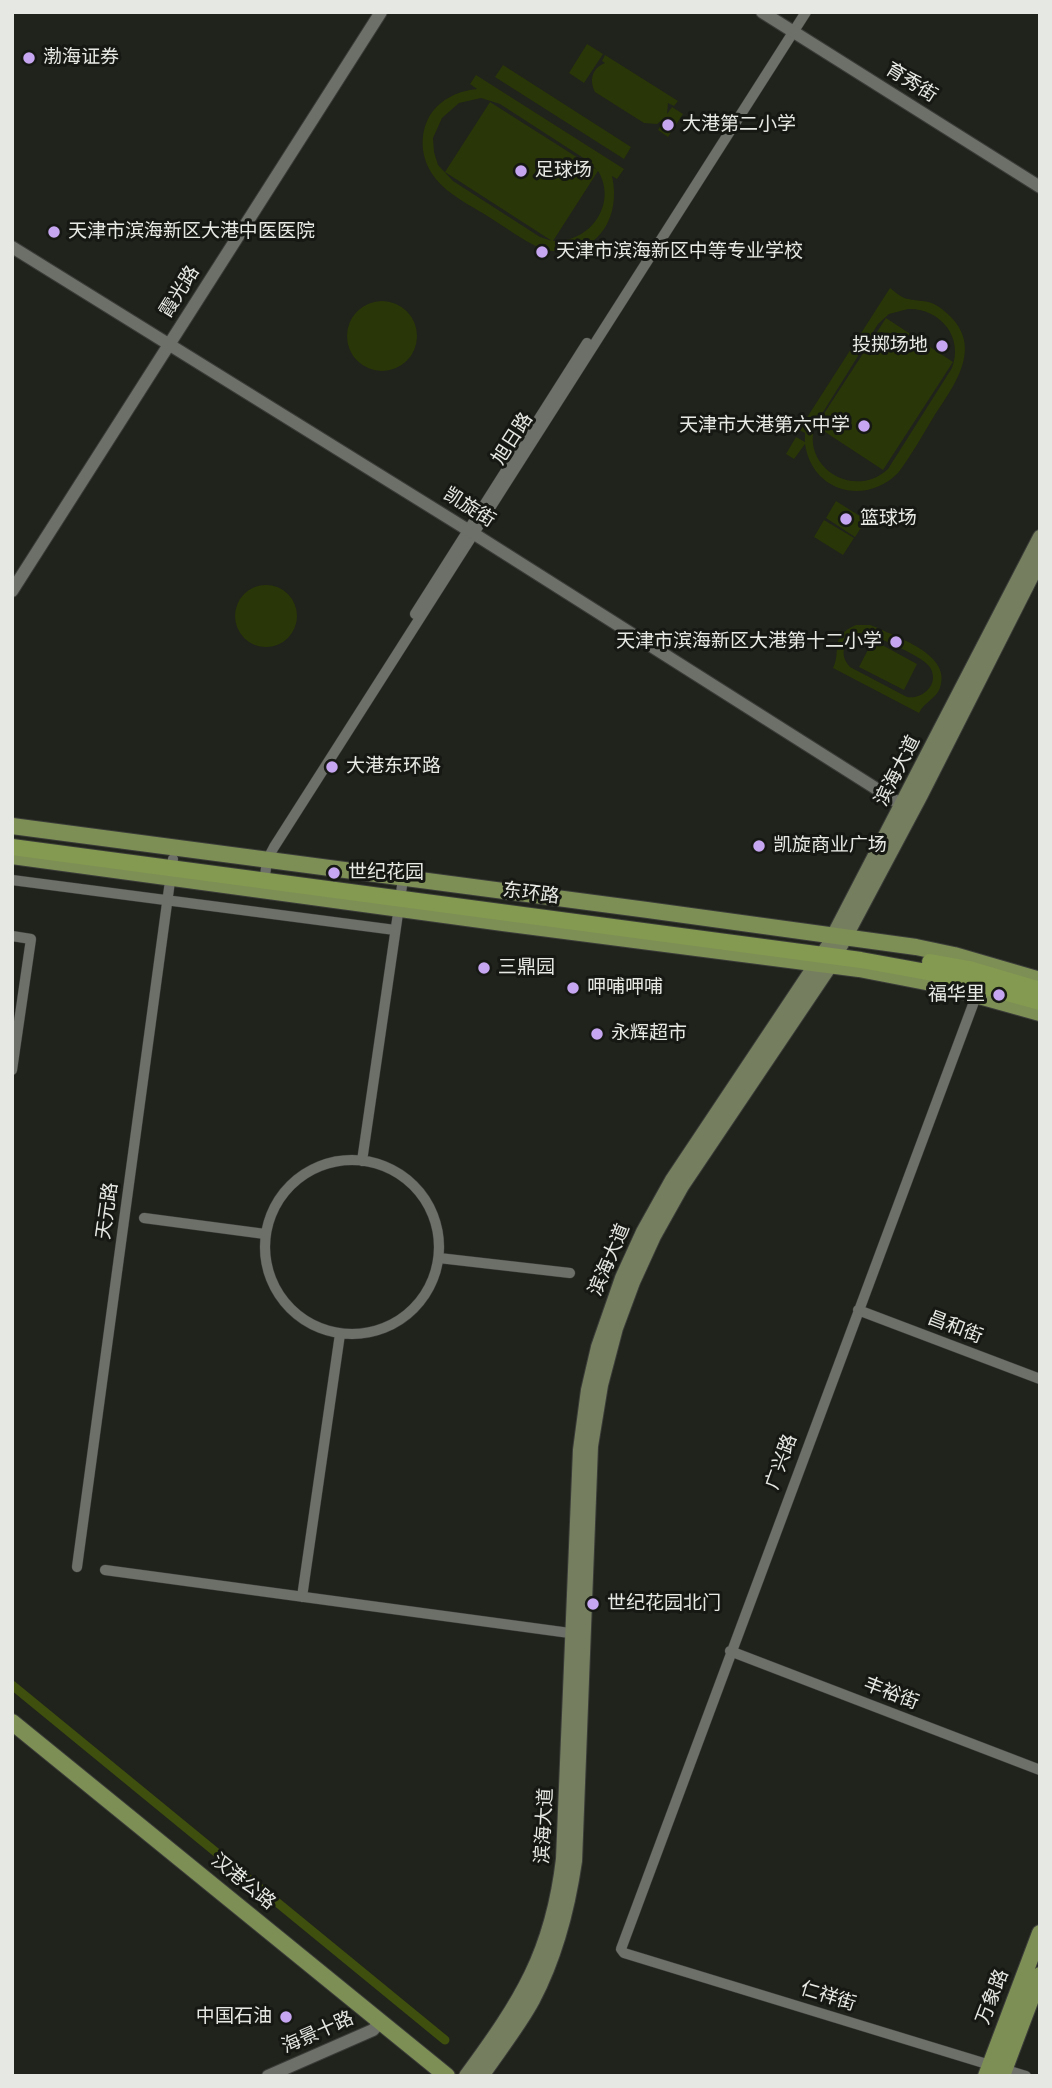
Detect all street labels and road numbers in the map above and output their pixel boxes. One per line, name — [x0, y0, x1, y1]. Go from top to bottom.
street label: 育秀街 — [881, 58, 941, 108]
street label: 霞光路 — [155, 262, 205, 322]
street label: 旭日路 — [488, 409, 538, 469]
street label: 凯旋街 — [439, 483, 499, 533]
street label: 滨海大道 — [871, 732, 925, 810]
street label: 东环路 — [501, 879, 561, 909]
street label: 天元路 — [93, 1181, 123, 1241]
street label: 滨海大道 — [585, 1221, 635, 1299]
street label: 昌和街 — [924, 1307, 986, 1349]
street label: 广兴路 — [762, 1431, 802, 1493]
street label: 丰裕街 — [860, 1673, 922, 1715]
street label: 滨海大道 — [532, 1787, 558, 1865]
street label: 汉港公路 — [206, 1849, 280, 1915]
street label: 万象路 — [972, 1966, 1014, 2028]
street label: 仁祥街 — [797, 1978, 859, 2016]
street label: 海景十路 — [279, 2007, 357, 2059]

